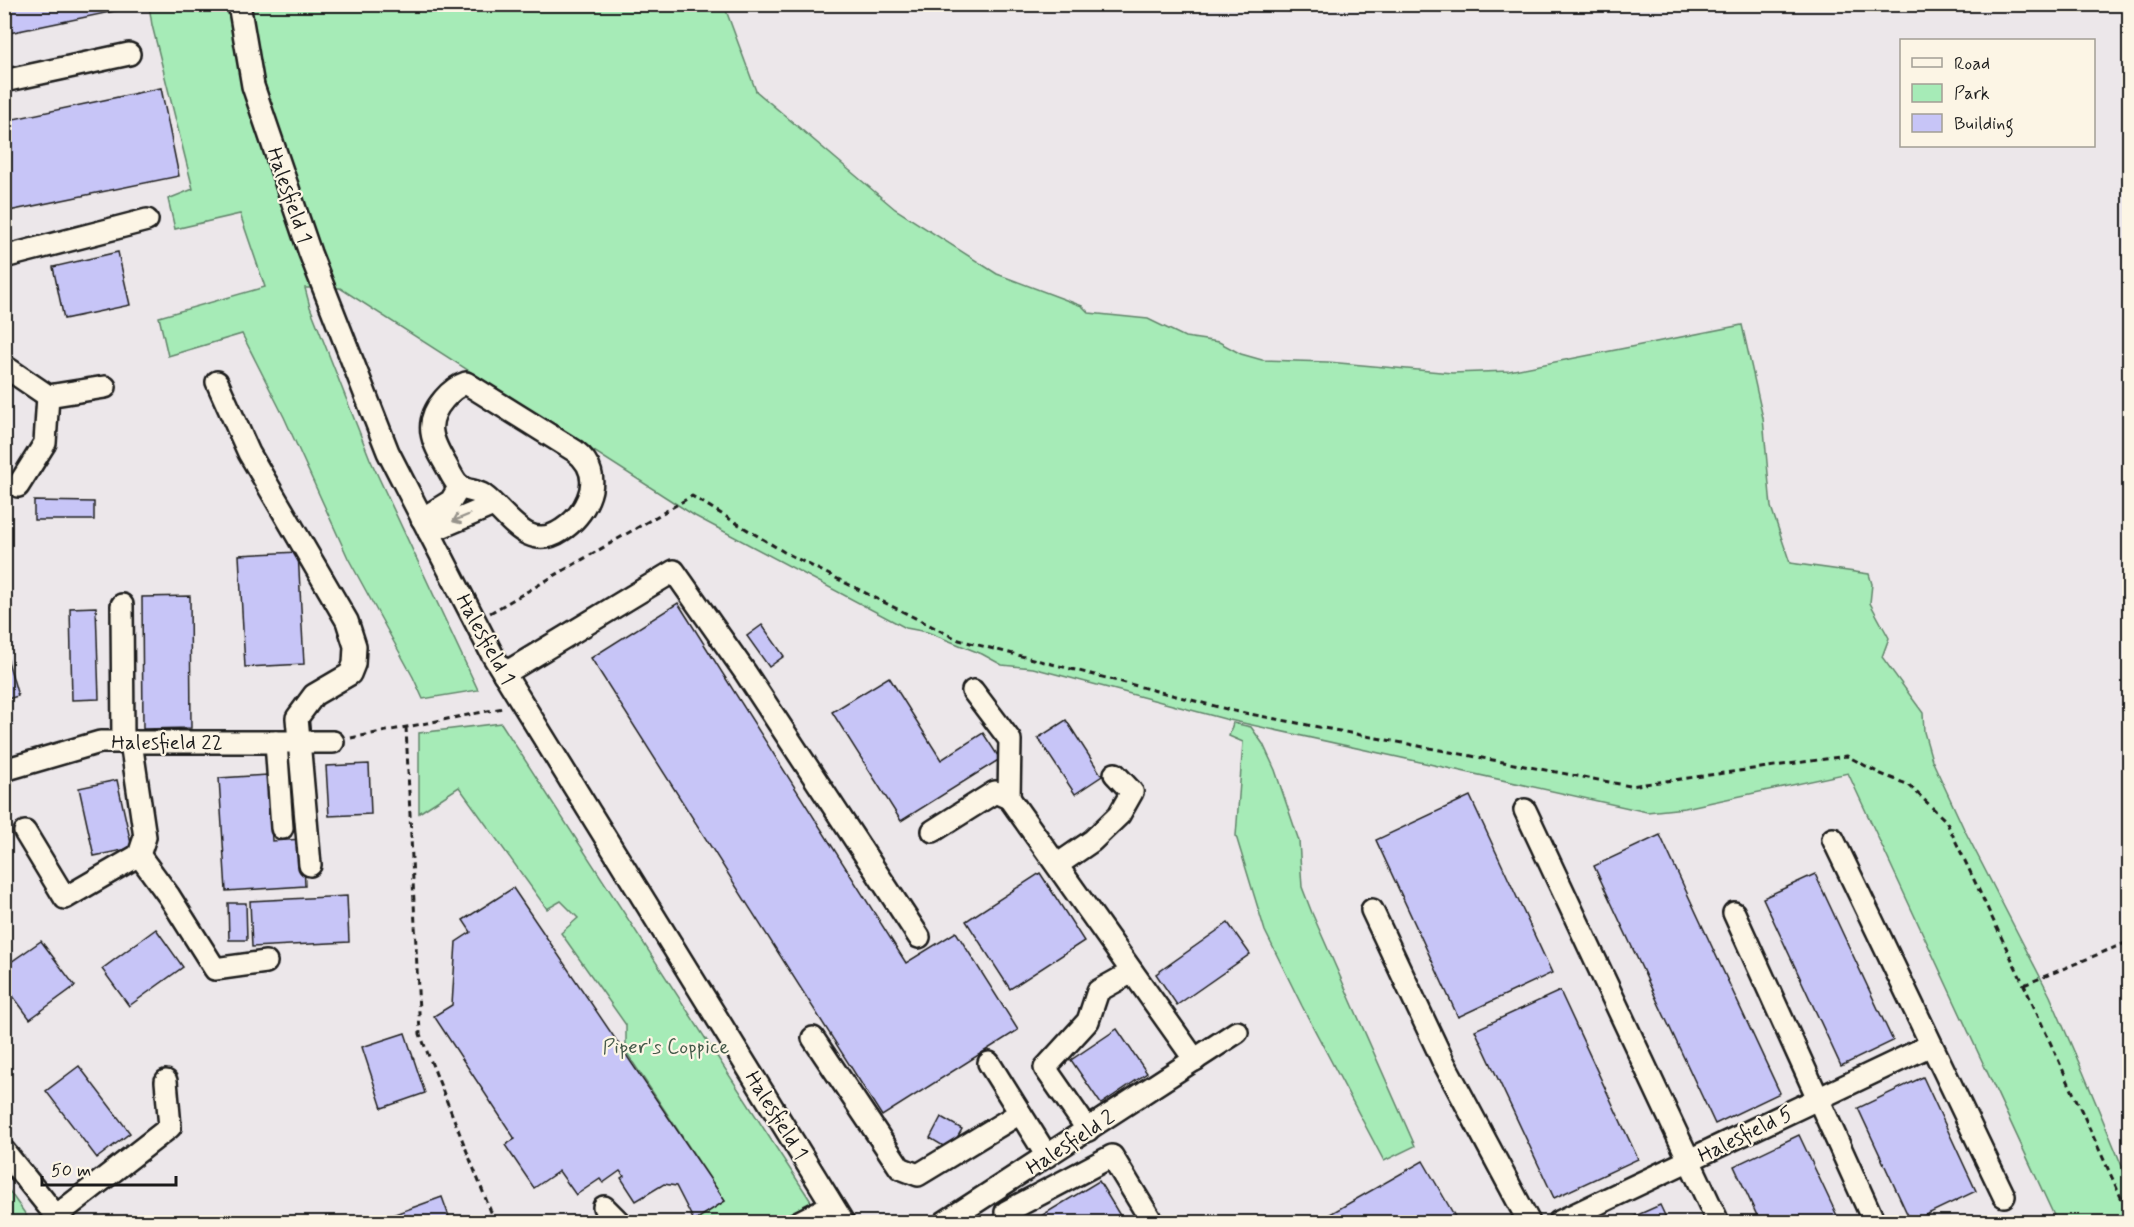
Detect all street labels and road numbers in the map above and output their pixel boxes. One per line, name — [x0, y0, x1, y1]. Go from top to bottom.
street label: Halesfield 1 — [260, 144, 318, 247]
street label: Halesfield 1 — [449, 589, 521, 690]
street label: Halesfield 22 — [111, 729, 223, 757]
street label: Halesfield 1 — [738, 1066, 814, 1165]
street label: Halesfield 5 — [1693, 1100, 1798, 1170]
street label: Halesfield 2 — [1021, 1104, 1120, 1182]

